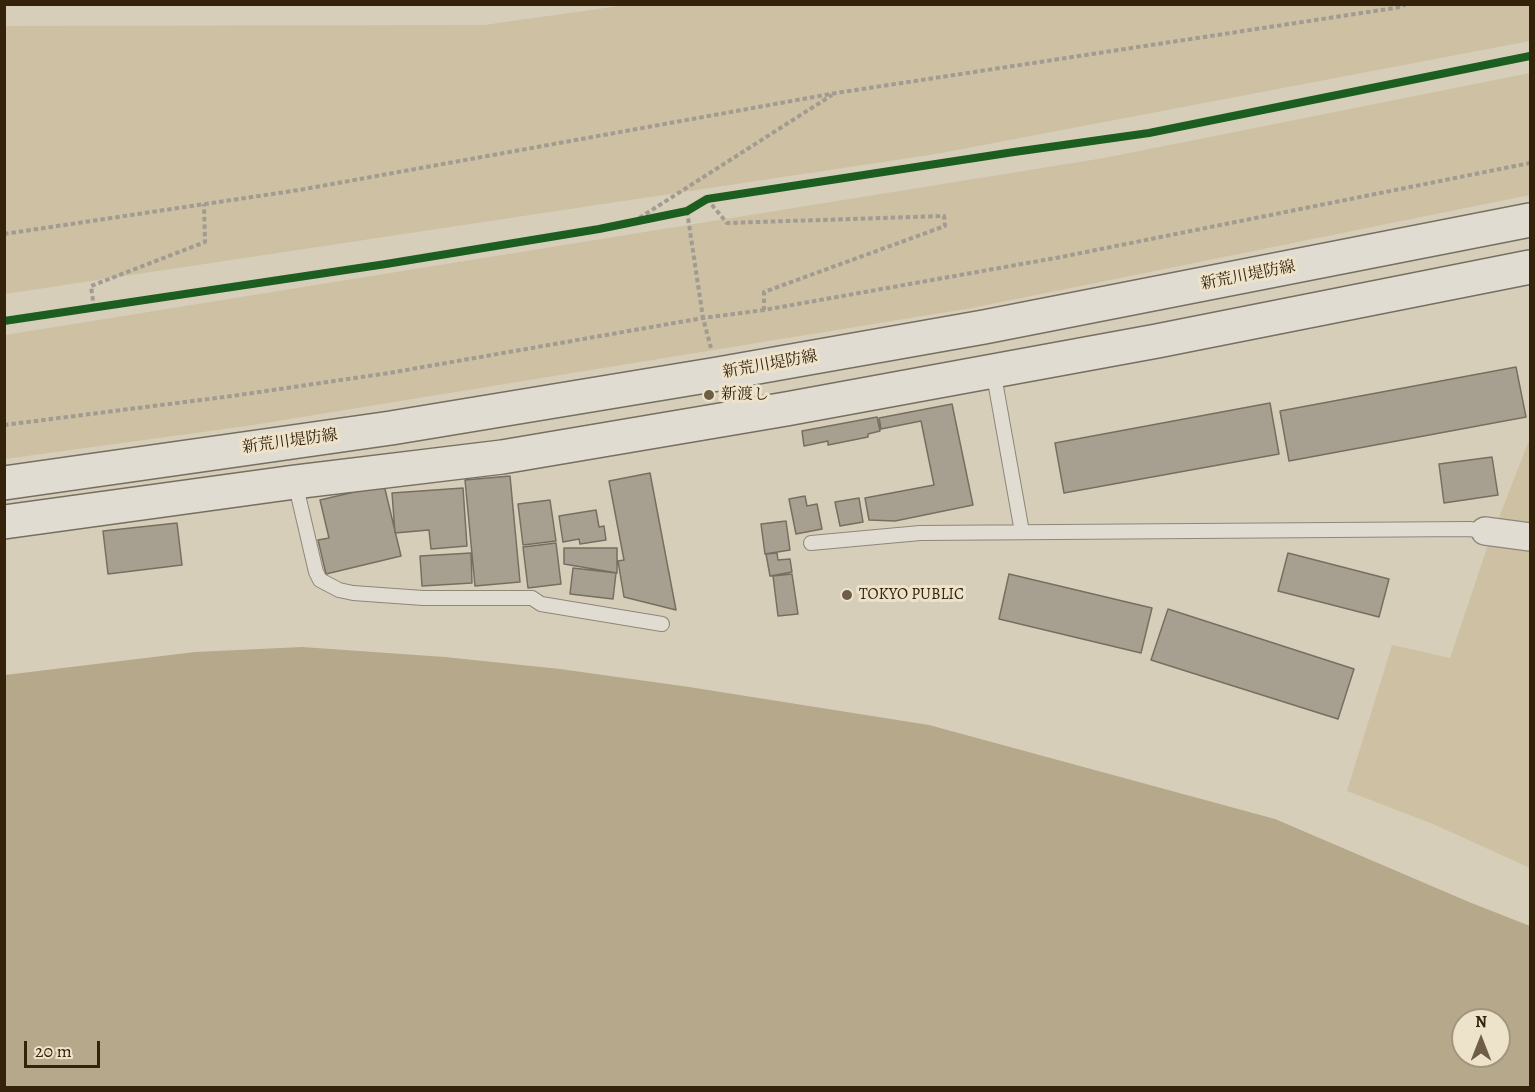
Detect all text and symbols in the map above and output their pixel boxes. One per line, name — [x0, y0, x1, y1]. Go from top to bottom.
street label: 新荒川堤防線 — [1199, 257, 1297, 295]
street label: 新荒川堤防線 — [721, 347, 819, 383]
place label: 新渡し — [721, 385, 769, 405]
marker: 新渡し — [702, 388, 716, 402]
street label: 新荒川堤防線 — [241, 426, 339, 458]
place label: TOKYO PUBLIC — [859, 585, 964, 605]
marker: TOKYO PUBLIC — [840, 588, 854, 602]
north arrow — [1451, 1008, 1511, 1068]
text: N — [1475, 1011, 1487, 1033]
scale bar — [27, 1029, 104, 1067]
text: 20 m — [35, 1039, 72, 1063]

